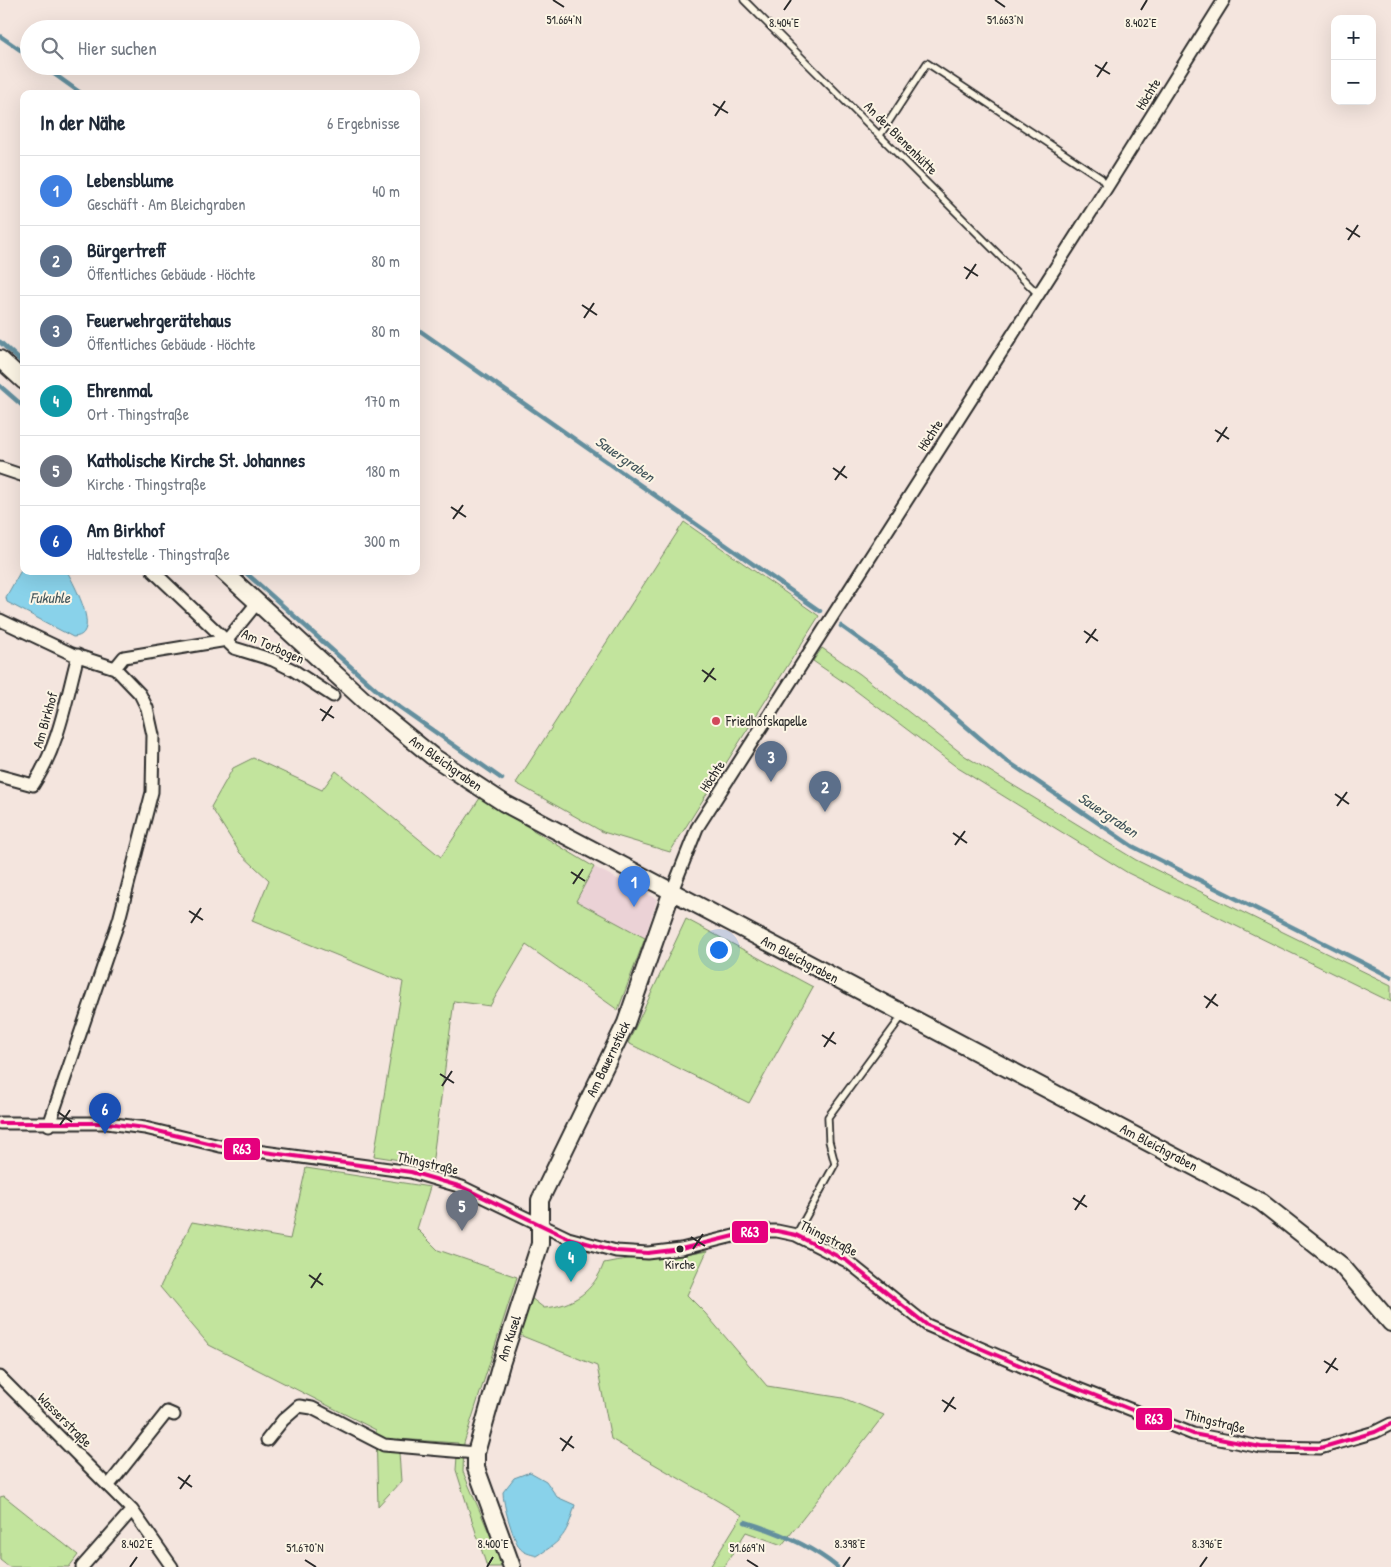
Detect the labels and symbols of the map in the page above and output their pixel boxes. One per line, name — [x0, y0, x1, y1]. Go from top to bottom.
text: 51.664°N — [546, 11, 582, 28]
text: 51.663°N — [987, 11, 1023, 28]
text: 8.404°E — [769, 14, 800, 31]
text: 8.402°E — [1125, 14, 1157, 31]
street label: Höchte — [1131, 74, 1165, 113]
street label: An der Bienenhütte — [860, 97, 943, 179]
street label: Höchte — [912, 415, 947, 454]
water label: Sauergraben — [592, 431, 660, 487]
water label: Fukuhle — [30, 587, 71, 608]
street label: Am Torbogen — [238, 623, 308, 669]
street label: Am Birkhof — [27, 690, 62, 750]
place label: Friedhofskapelle — [725, 711, 808, 731]
marker: Friedhofskapelle — [710, 715, 722, 727]
street label: Am Bleichgraben — [405, 730, 487, 796]
pin: 3 — [755, 741, 787, 782]
street label: Höchte — [694, 756, 729, 795]
pin: 2 — [809, 771, 841, 812]
water label: Sauergraben — [1074, 787, 1143, 843]
pin: 1 — [618, 866, 650, 907]
street label: Am Bleichgraben — [758, 930, 842, 988]
your location — [706, 937, 732, 963]
street label: Am Bauernstück — [581, 1018, 634, 1100]
pin: 6 — [89, 1093, 121, 1134]
street label: Am Bleichgraben — [1117, 1118, 1201, 1176]
line badge: R63 — [223, 1137, 261, 1161]
text: R63 — [233, 1139, 252, 1158]
street label: Thingstraße — [395, 1146, 461, 1180]
pin: 5 — [446, 1190, 478, 1231]
street label: Thingstraße — [797, 1215, 862, 1261]
line badge: R63 — [731, 1220, 769, 1244]
text: R63 — [741, 1222, 760, 1241]
pin: 4 — [555, 1241, 587, 1282]
marker: Kirche — [675, 1244, 685, 1254]
place label: Kirche — [665, 1255, 695, 1273]
street label: Am Kusel — [492, 1312, 525, 1363]
street label: Wasserstraße — [33, 1388, 97, 1452]
street label: Thingstraße — [1182, 1404, 1248, 1438]
line badge: R63 — [1135, 1407, 1173, 1431]
text: R63 — [1145, 1409, 1164, 1428]
text: 8.402°E — [121, 1535, 153, 1552]
text: 8.400°E — [477, 1535, 509, 1552]
text: 8.398°E — [835, 1535, 866, 1552]
text: 8.396°E — [1192, 1535, 1223, 1552]
text: 51.670°N — [286, 1539, 324, 1556]
text: 51.669°N — [729, 1539, 765, 1556]

